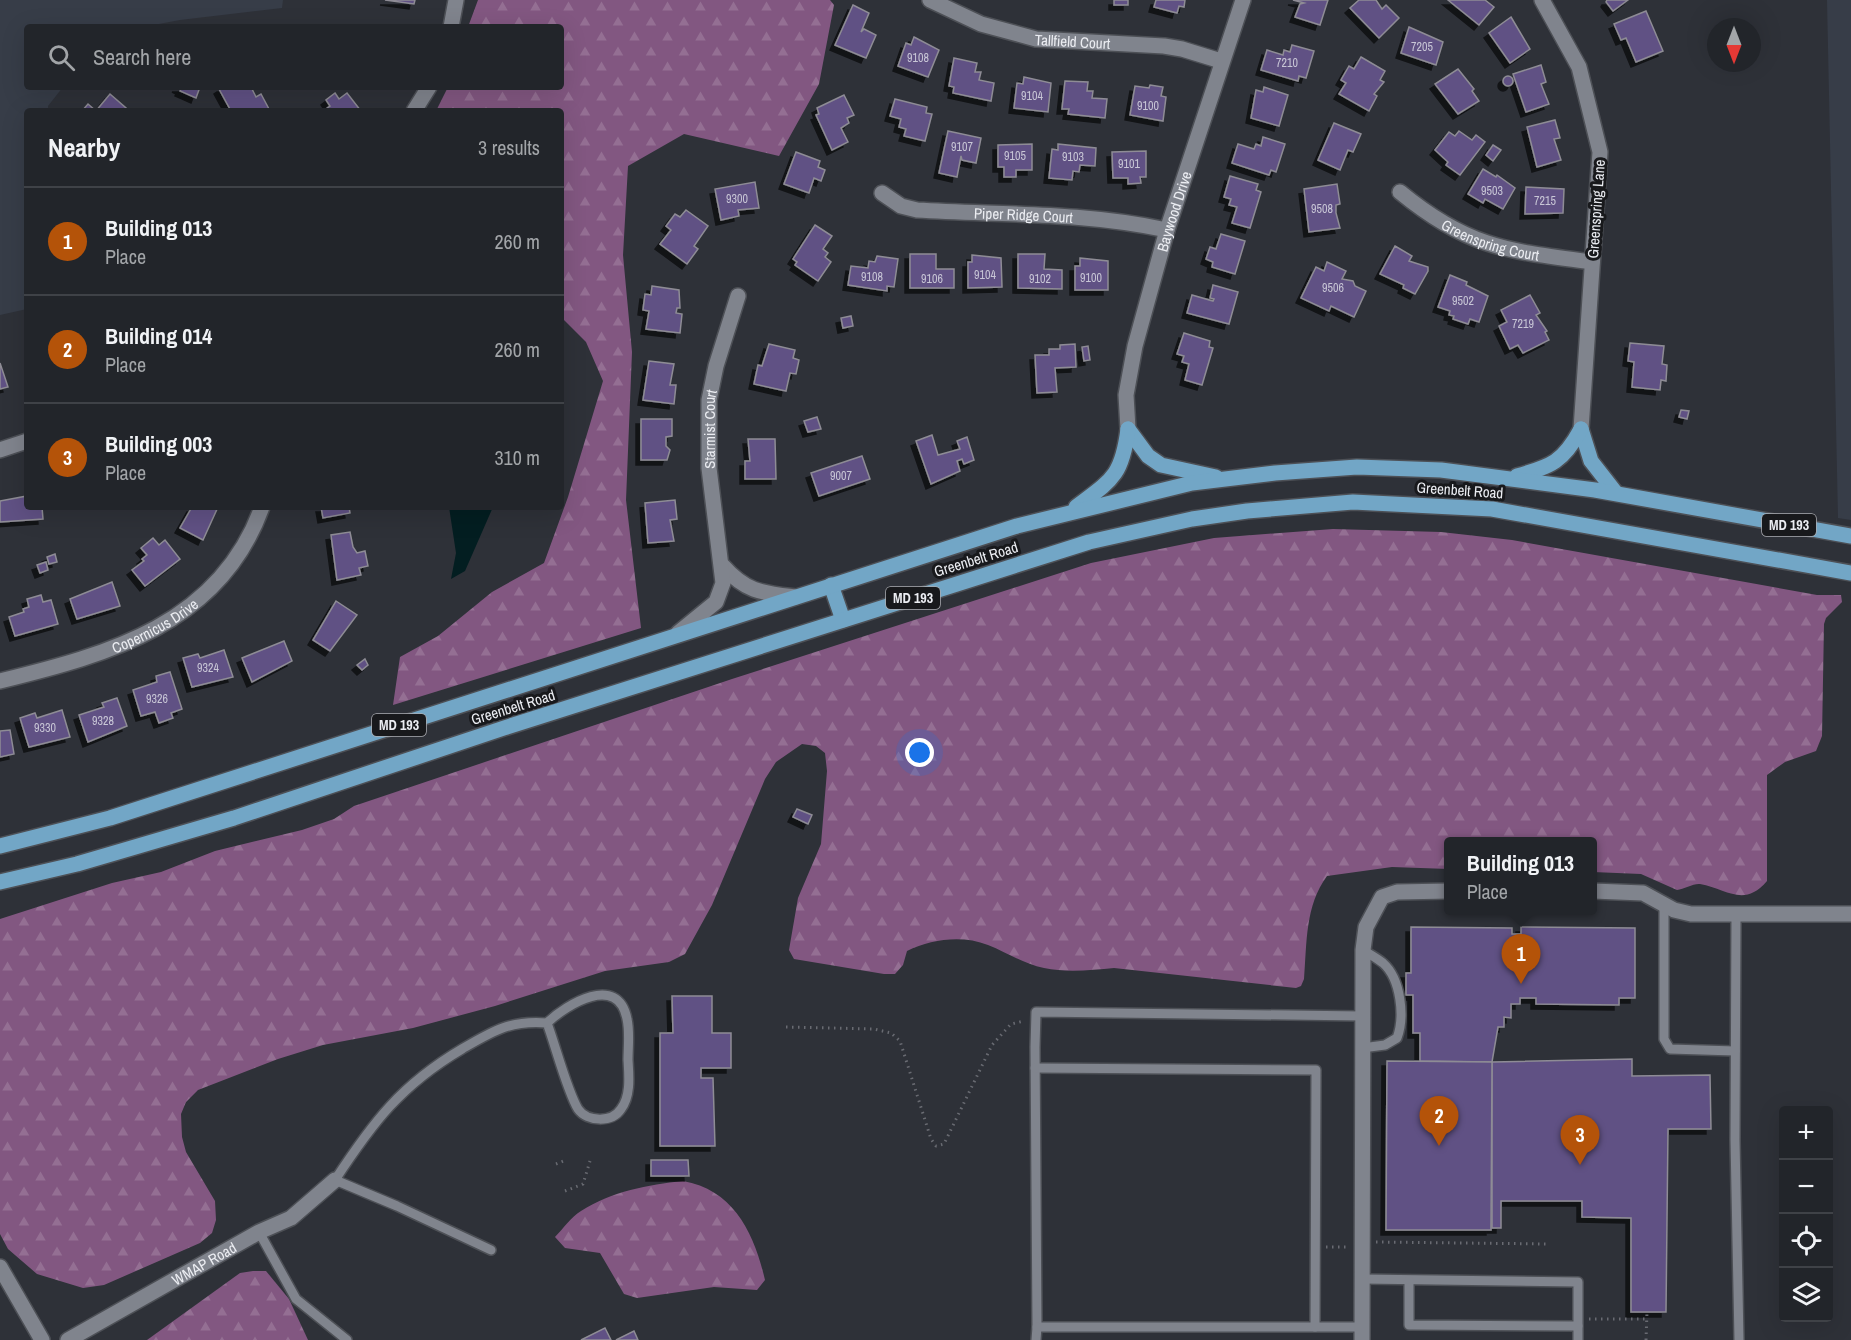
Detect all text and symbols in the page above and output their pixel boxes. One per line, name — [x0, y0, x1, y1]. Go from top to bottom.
north arrow — [1707, 18, 1761, 72]
search box — [24, 24, 564, 90]
street label: Tallfield Court — [1034, 28, 1111, 54]
house number: 7205 — [1411, 39, 1433, 55]
icon: search — [45, 41, 78, 74]
text: Search here — [93, 42, 191, 72]
house number: 9108 — [907, 50, 929, 66]
house number: 7210 — [1276, 55, 1298, 71]
house number: 9104 — [1021, 88, 1043, 104]
house number: 9100 — [1137, 98, 1159, 114]
text: Nearby — [48, 130, 120, 165]
text: 3 results — [478, 134, 540, 161]
house number: 9107 — [951, 139, 973, 155]
house number: 9105 — [1004, 148, 1026, 164]
house number: 9103 — [1062, 149, 1084, 165]
house number: 9101 — [1118, 156, 1140, 172]
street label: Greenspring Lane — [1582, 159, 1610, 259]
street label: Baywood Drive — [1151, 168, 1196, 254]
house number: 9503 — [1481, 183, 1503, 199]
house number: 9300 — [726, 191, 748, 207]
house number: 7215 — [1534, 193, 1556, 209]
house number: 9508 — [1311, 201, 1333, 217]
street label: Piper Ridge Court — [973, 202, 1074, 228]
text: Building 013 — [105, 213, 212, 243]
street label: Greenspring Court — [1438, 214, 1541, 265]
text: 1 — [63, 228, 72, 255]
text: 260 m — [494, 228, 540, 255]
text: Place — [105, 243, 146, 270]
house number: 9104 — [974, 267, 996, 283]
house number: 9108 — [861, 269, 883, 285]
house number: 9100 — [1080, 270, 1102, 286]
house number: 9106 — [921, 271, 943, 287]
house number: 9102 — [1029, 271, 1051, 287]
house number: 9506 — [1322, 280, 1344, 296]
house number: 9502 — [1452, 293, 1474, 309]
house number: 7219 — [1512, 316, 1534, 332]
text: Building 014 — [105, 321, 212, 351]
text: 2 — [63, 336, 72, 363]
text: 260 m — [494, 336, 540, 363]
text: Place — [105, 351, 146, 378]
street label: Starmist Court — [699, 387, 722, 469]
text: Building 003 — [105, 429, 212, 459]
text: 3 — [63, 444, 72, 471]
text: 310 m — [494, 444, 540, 471]
text: Place — [105, 459, 146, 486]
house number: 9007 — [830, 468, 852, 484]
street label: Greenbelt Road — [1416, 476, 1504, 504]
road number: MD 193 — [1762, 514, 1816, 536]
street label: Greenbelt Road — [931, 536, 1021, 582]
road number: MD 193 — [886, 587, 940, 609]
street label: Copernicus Drive — [108, 593, 202, 658]
house number: 9324 — [197, 660, 219, 676]
street label: Greenbelt Road — [468, 684, 558, 730]
house number: 9326 — [146, 691, 168, 707]
house number: 9328 — [92, 713, 114, 729]
road number: MD 193 — [372, 714, 426, 736]
house number: 9330 — [34, 720, 56, 736]
your location — [905, 738, 934, 767]
popup — [1444, 837, 1597, 915]
text: Building 013 — [1467, 848, 1574, 878]
text: Place — [1467, 878, 1508, 905]
pin: 1 — [1502, 934, 1540, 984]
pin: 2 — [1420, 1096, 1458, 1146]
map controls — [1779, 1106, 1833, 1322]
button: + — [1779, 1106, 1833, 1160]
pin: 3 — [1560, 1116, 1600, 1165]
button: − — [1779, 1160, 1833, 1214]
button: locate — [1779, 1214, 1833, 1268]
street label: WMAP Road — [168, 1237, 240, 1290]
button: layers — [1779, 1268, 1833, 1322]

